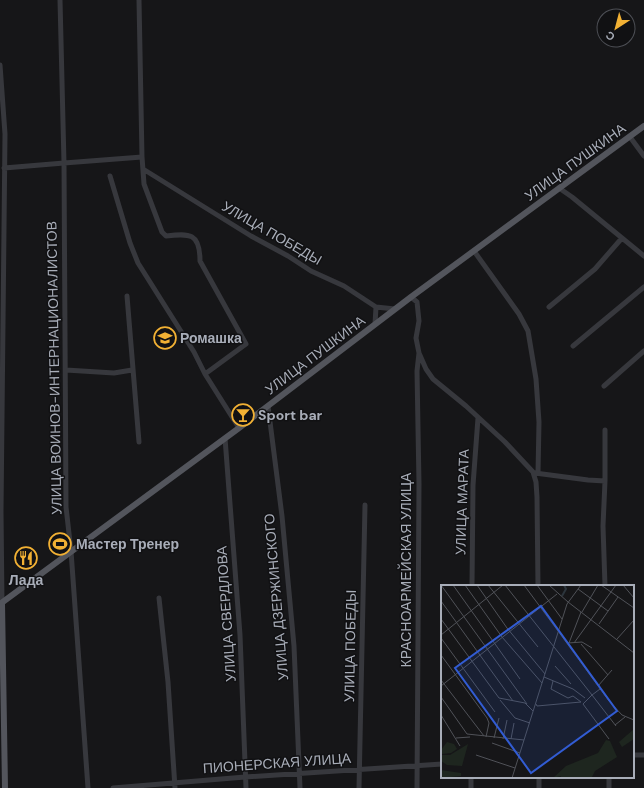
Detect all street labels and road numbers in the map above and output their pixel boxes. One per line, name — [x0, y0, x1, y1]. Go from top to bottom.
street label: УЛИЦА ПУШКИНА — [521, 119, 630, 205]
street label: УЛИЦА ПОБЕДЫ — [219, 197, 325, 269]
street label: УЛИЦА ВОИНОВ-ИНТЕРНАЦИОНАЛИСТОВ — [42, 221, 66, 515]
street label: УЛИЦА ПУШКИНА — [261, 311, 369, 398]
street label: УЛИЦА МАРАТА — [451, 448, 473, 555]
street label: КРАСНОАРМЕЙСКАЯ УЛИЦА — [397, 472, 415, 667]
street label: УЛИЦА ДЗЕРЖИНСКОГО — [260, 513, 292, 681]
street label: УЛИЦА СВЕРДЛОВА — [212, 545, 240, 682]
street label: УЛИЦА ПОБЕДЫ — [340, 590, 360, 702]
street label: ПИОНЕРСКАЯ УЛИЦА — [202, 749, 352, 777]

